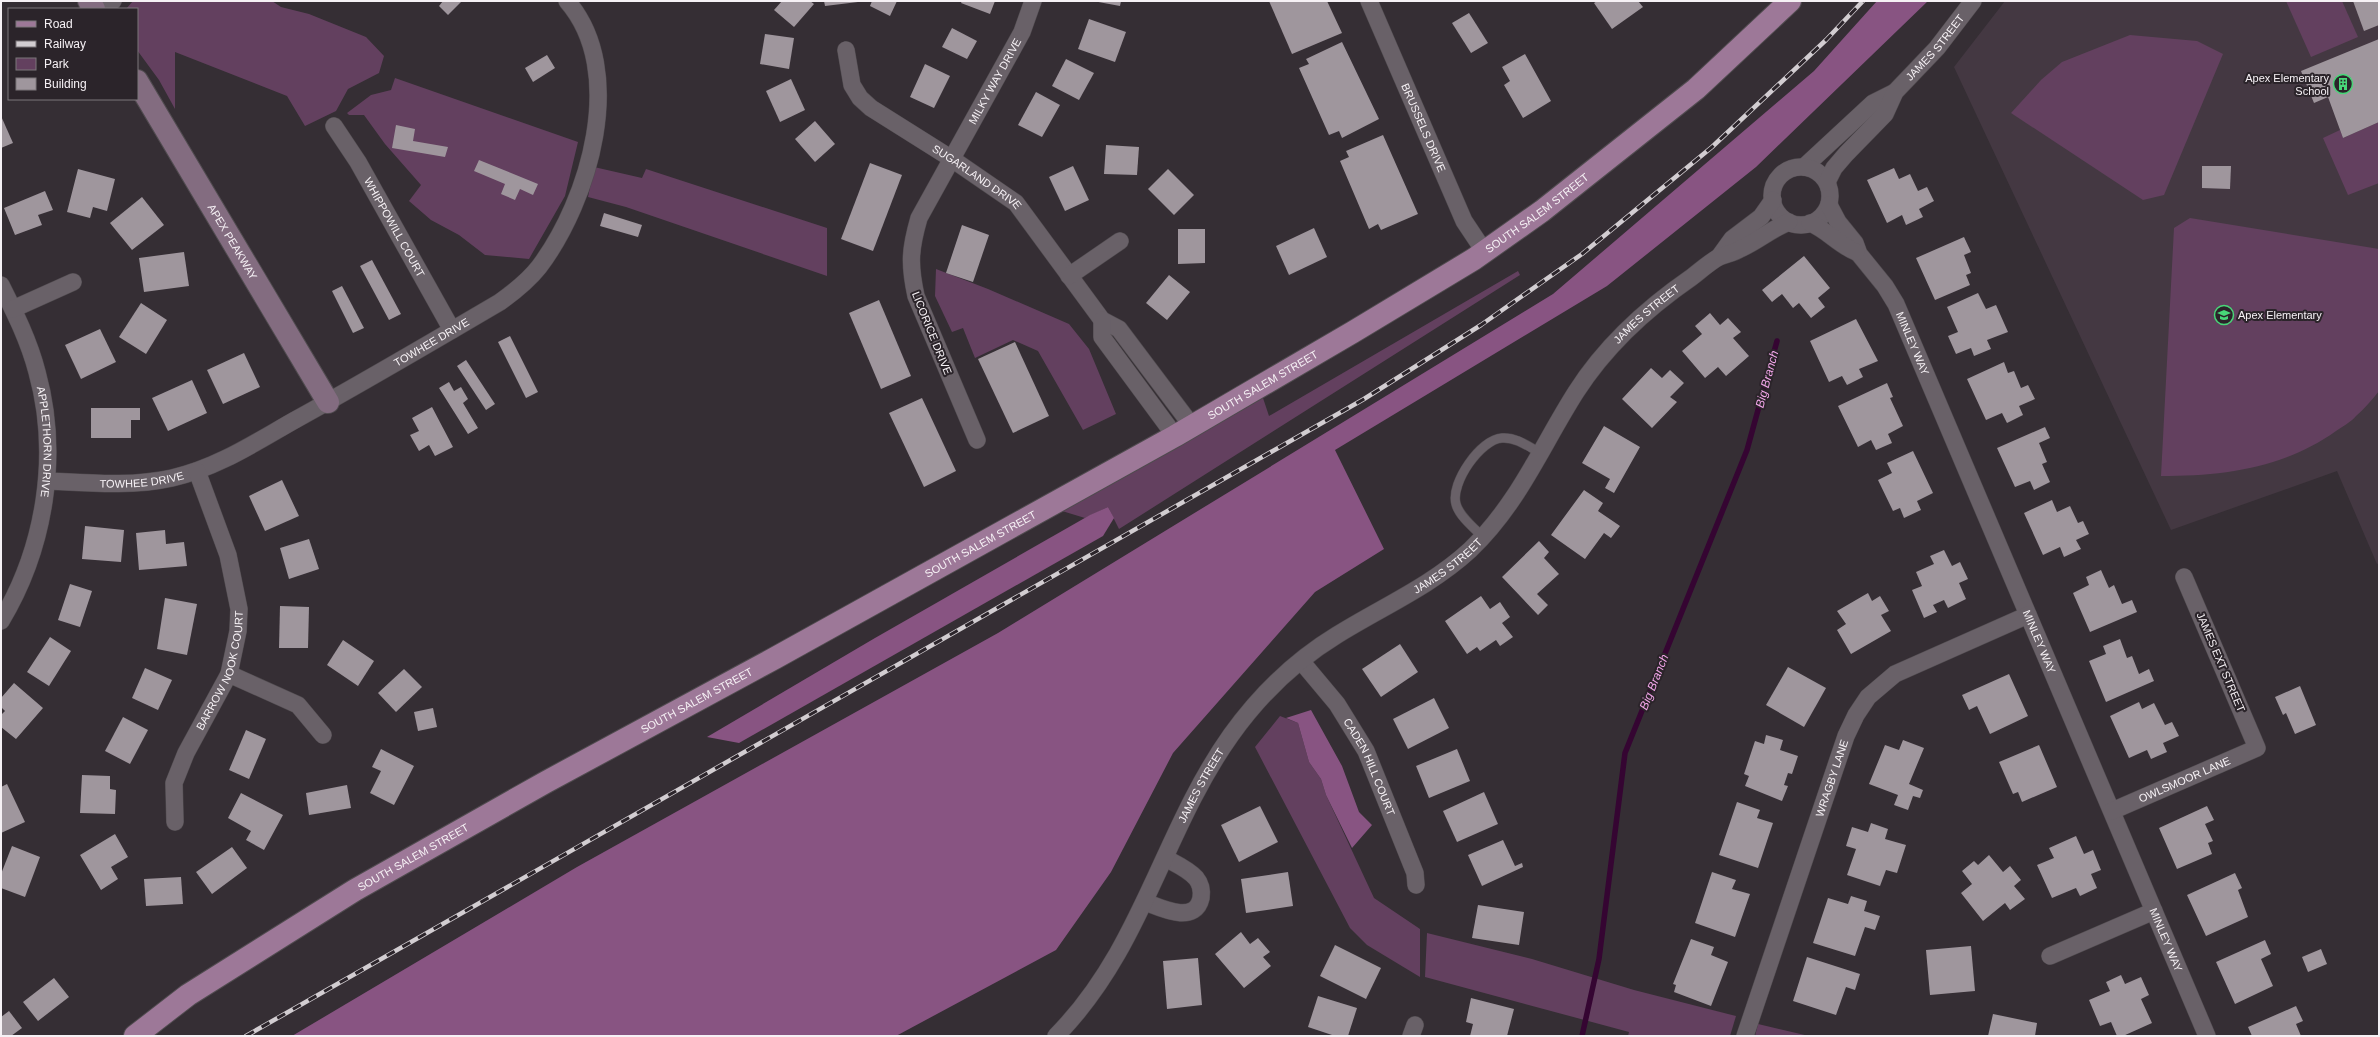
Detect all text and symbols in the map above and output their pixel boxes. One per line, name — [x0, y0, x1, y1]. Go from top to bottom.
legend — [8, 8, 138, 100]
street label: JAMES STREET — [1903, 12, 1967, 83]
text: Road — [44, 17, 73, 31]
street label: MILKY WAY DRIVE — [966, 36, 1023, 126]
text: Railway — [44, 37, 86, 51]
text: Park — [44, 57, 70, 71]
place label: Apex Elementary School — [2245, 72, 2329, 97]
building icon: Apex Elementary School — [2332, 73, 2354, 95]
text: Building — [44, 77, 87, 91]
street label: BRUSSELS DRIVE — [1399, 81, 1448, 174]
street label: SUGARLAND DRIVE — [930, 142, 1024, 211]
street label: SOUTH SALEM STREET — [1483, 170, 1591, 255]
street label: WHIPPOWILL COURT — [362, 175, 427, 279]
street label: APEX PEAKWAY — [206, 202, 260, 282]
street label: JAMES STREET — [1611, 282, 1682, 346]
street label: LICORICE DRIVE — [910, 290, 954, 376]
school or university icon: Apex Elementary — [2213, 304, 2235, 326]
place label: Apex Elementary — [2238, 309, 2322, 321]
street label: MINLEY WAY — [1894, 310, 1932, 377]
street label: TOWHEE DRIVE — [392, 316, 471, 369]
street label: SOUTH SALEM STREET — [1205, 348, 1320, 422]
water label: Big Branch — [1753, 349, 1781, 409]
street label: APPLETHORN DRIVE — [35, 385, 54, 498]
street label: TOWHEE DRIVE — [99, 469, 185, 490]
street label: SOUTH SALEM STREET — [923, 508, 1038, 580]
street label: JAMES STREET — [1411, 536, 1485, 596]
street label: MINLEY WAY — [2021, 608, 2058, 676]
street label: BARROW NOOK COURT — [194, 610, 245, 732]
street label: JAMES EXT STREET — [2194, 610, 2248, 714]
water label: Big Branch — [1637, 652, 1672, 712]
street label: SOUTH SALEM STREET — [639, 665, 755, 736]
street label: CADEN HILL COURT — [1341, 716, 1397, 817]
street label: WRAGBY LANE — [1813, 738, 1850, 818]
street label: JAMES STREET — [1176, 746, 1227, 825]
street label: OWLSMOOR LANE — [2137, 754, 2232, 805]
street label: SOUTH SALEM STREET — [356, 821, 471, 893]
street label: MINLEY WAY — [2147, 906, 2185, 974]

